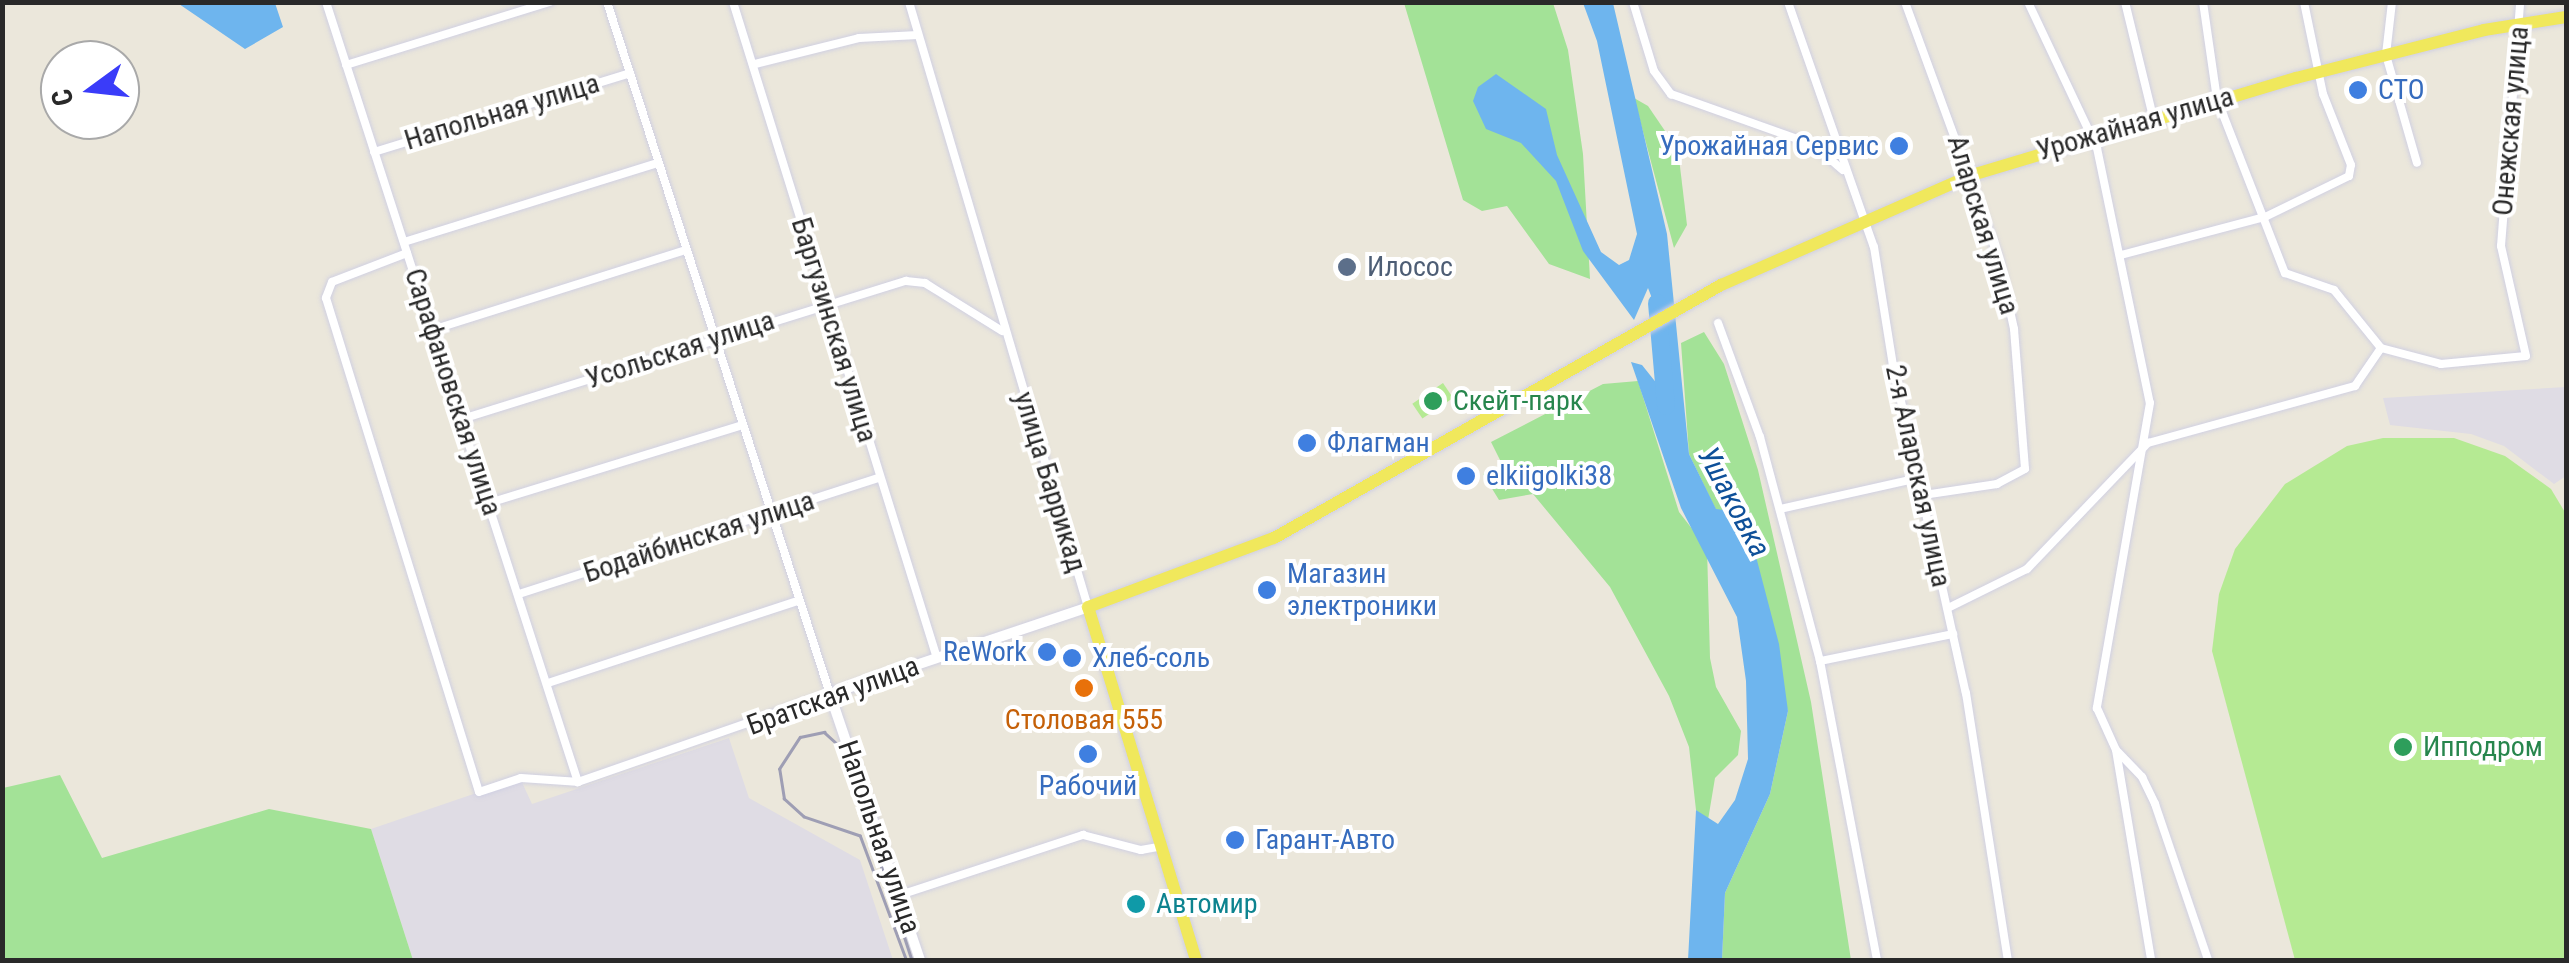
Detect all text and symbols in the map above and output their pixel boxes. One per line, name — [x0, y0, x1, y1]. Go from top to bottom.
street label: Онежская улица — [2486, 25, 2536, 217]
north arrow — [40, 40, 140, 140]
street label: Напольная улица — [401, 66, 603, 158]
place label: СТО — [2378, 73, 2424, 107]
marker: СТО — [2347, 79, 2369, 101]
street label: Урожайная улица — [2033, 80, 2237, 168]
text: С — [44, 85, 80, 109]
place label: Урожайная Сервис — [1660, 129, 1879, 163]
street label: Аларская улица — [1940, 131, 2026, 319]
marker: Урожайная Сервис — [1888, 135, 1910, 157]
street label: Баргузинская улица — [784, 214, 884, 446]
place label: Илосос — [1367, 250, 1453, 284]
marker: Илосос — [1336, 256, 1358, 278]
street label: Сарафановская улица — [397, 264, 509, 520]
street label: Усольская улица — [581, 304, 779, 396]
street label: 2-я Аларская улица — [1878, 362, 1958, 590]
place label: Скейт-парк — [1453, 384, 1583, 418]
street label: улица Баррикад — [1007, 388, 1093, 576]
marker: Скейт-парк — [1422, 390, 1444, 412]
place label: Флагман — [1327, 426, 1430, 460]
marker: Флагман — [1296, 432, 1318, 454]
water label: Ушаковка — [1690, 441, 1778, 563]
place label: elkiigolki38 — [1486, 459, 1612, 493]
marker: elkiigolki38 — [1455, 465, 1477, 487]
street label: Бодайбинская улица — [579, 484, 819, 590]
place label: Магазин электроники — [1287, 557, 1437, 623]
marker: Магазин электроники — [1256, 579, 1278, 601]
place label: ReWork — [943, 635, 1027, 669]
marker: ReWork — [1036, 641, 1058, 663]
place label: Хлеб-соль — [1092, 641, 1210, 675]
marker: Хлеб-соль — [1061, 647, 1083, 669]
street label: Братская улица — [742, 649, 924, 743]
marker: Столовая 555 — [1073, 677, 1095, 699]
place label: Столовая 555 — [1005, 703, 1163, 737]
place label: Ипподром — [2423, 730, 2543, 764]
street label: Напольная улица — [830, 736, 928, 938]
marker: Ипподром — [2392, 736, 2414, 758]
marker: Рабочий — [1077, 743, 1099, 765]
place label: Рабочий — [1039, 769, 1137, 803]
place label: Гарант-Авто — [1255, 823, 1395, 857]
marker: Гарант-Авто — [1224, 829, 1246, 851]
place label: Автомир — [1156, 887, 1258, 921]
marker: Автомир — [1125, 893, 1147, 915]

